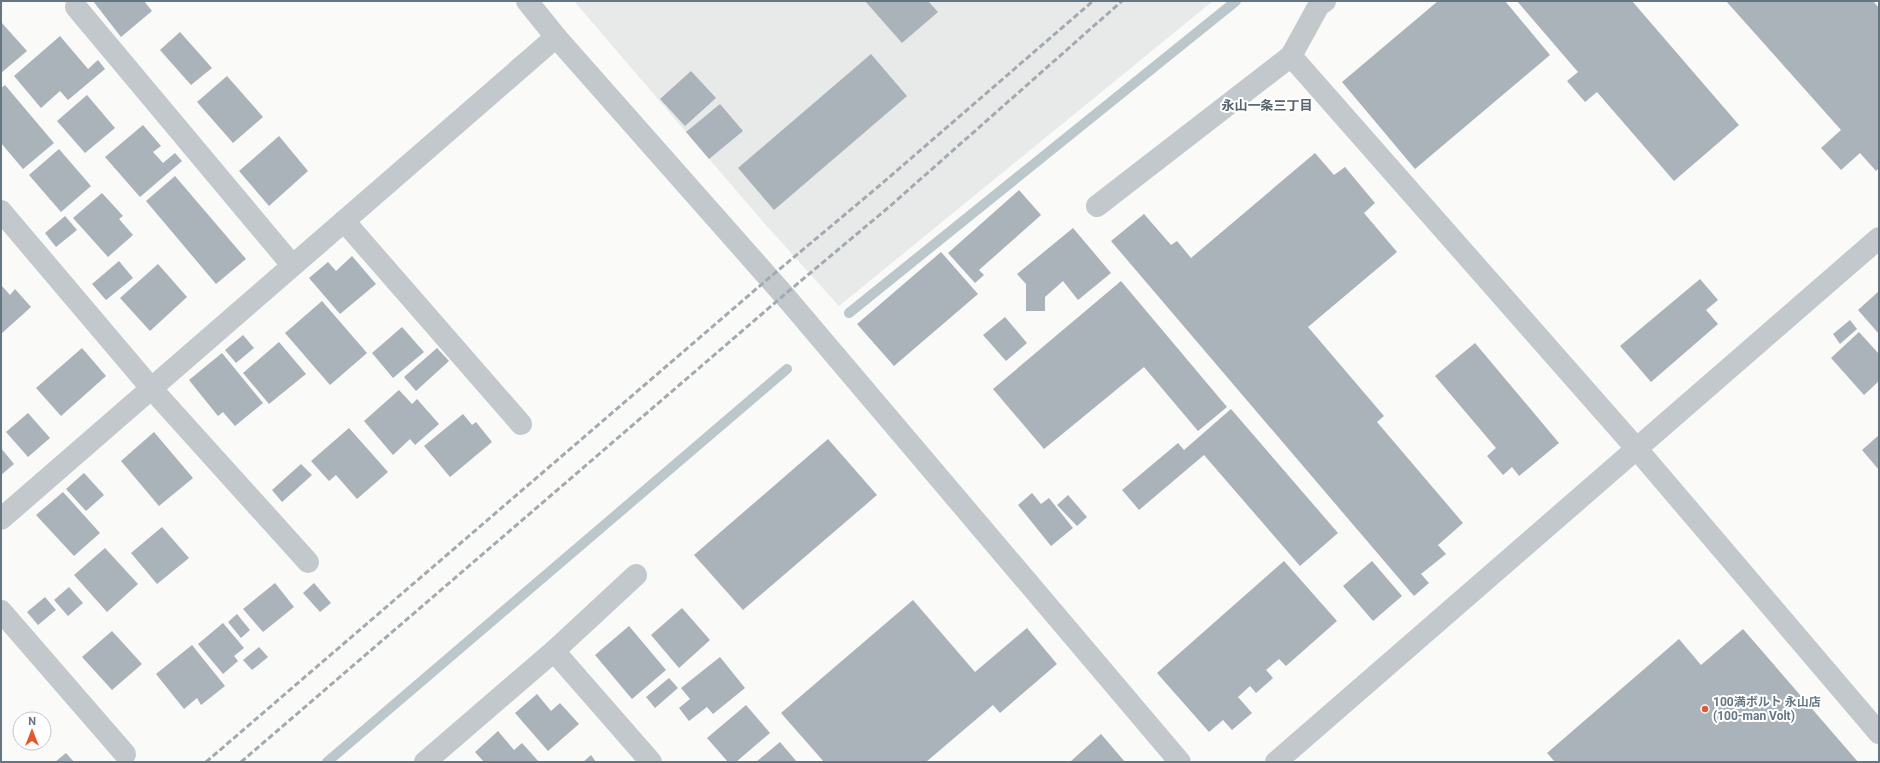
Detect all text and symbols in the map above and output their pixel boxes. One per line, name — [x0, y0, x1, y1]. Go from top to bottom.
district label: 永山一条三丁目 — [1221, 98, 1313, 113]
place label: 100満ボルト 永山店 (100-man Volt) — [1713, 695, 1821, 723]
marker: 100満ボルト 永山店 (100-man Volt) — [1700, 704, 1710, 714]
north arrow — [12, 711, 52, 751]
text: N — [28, 715, 36, 728]

